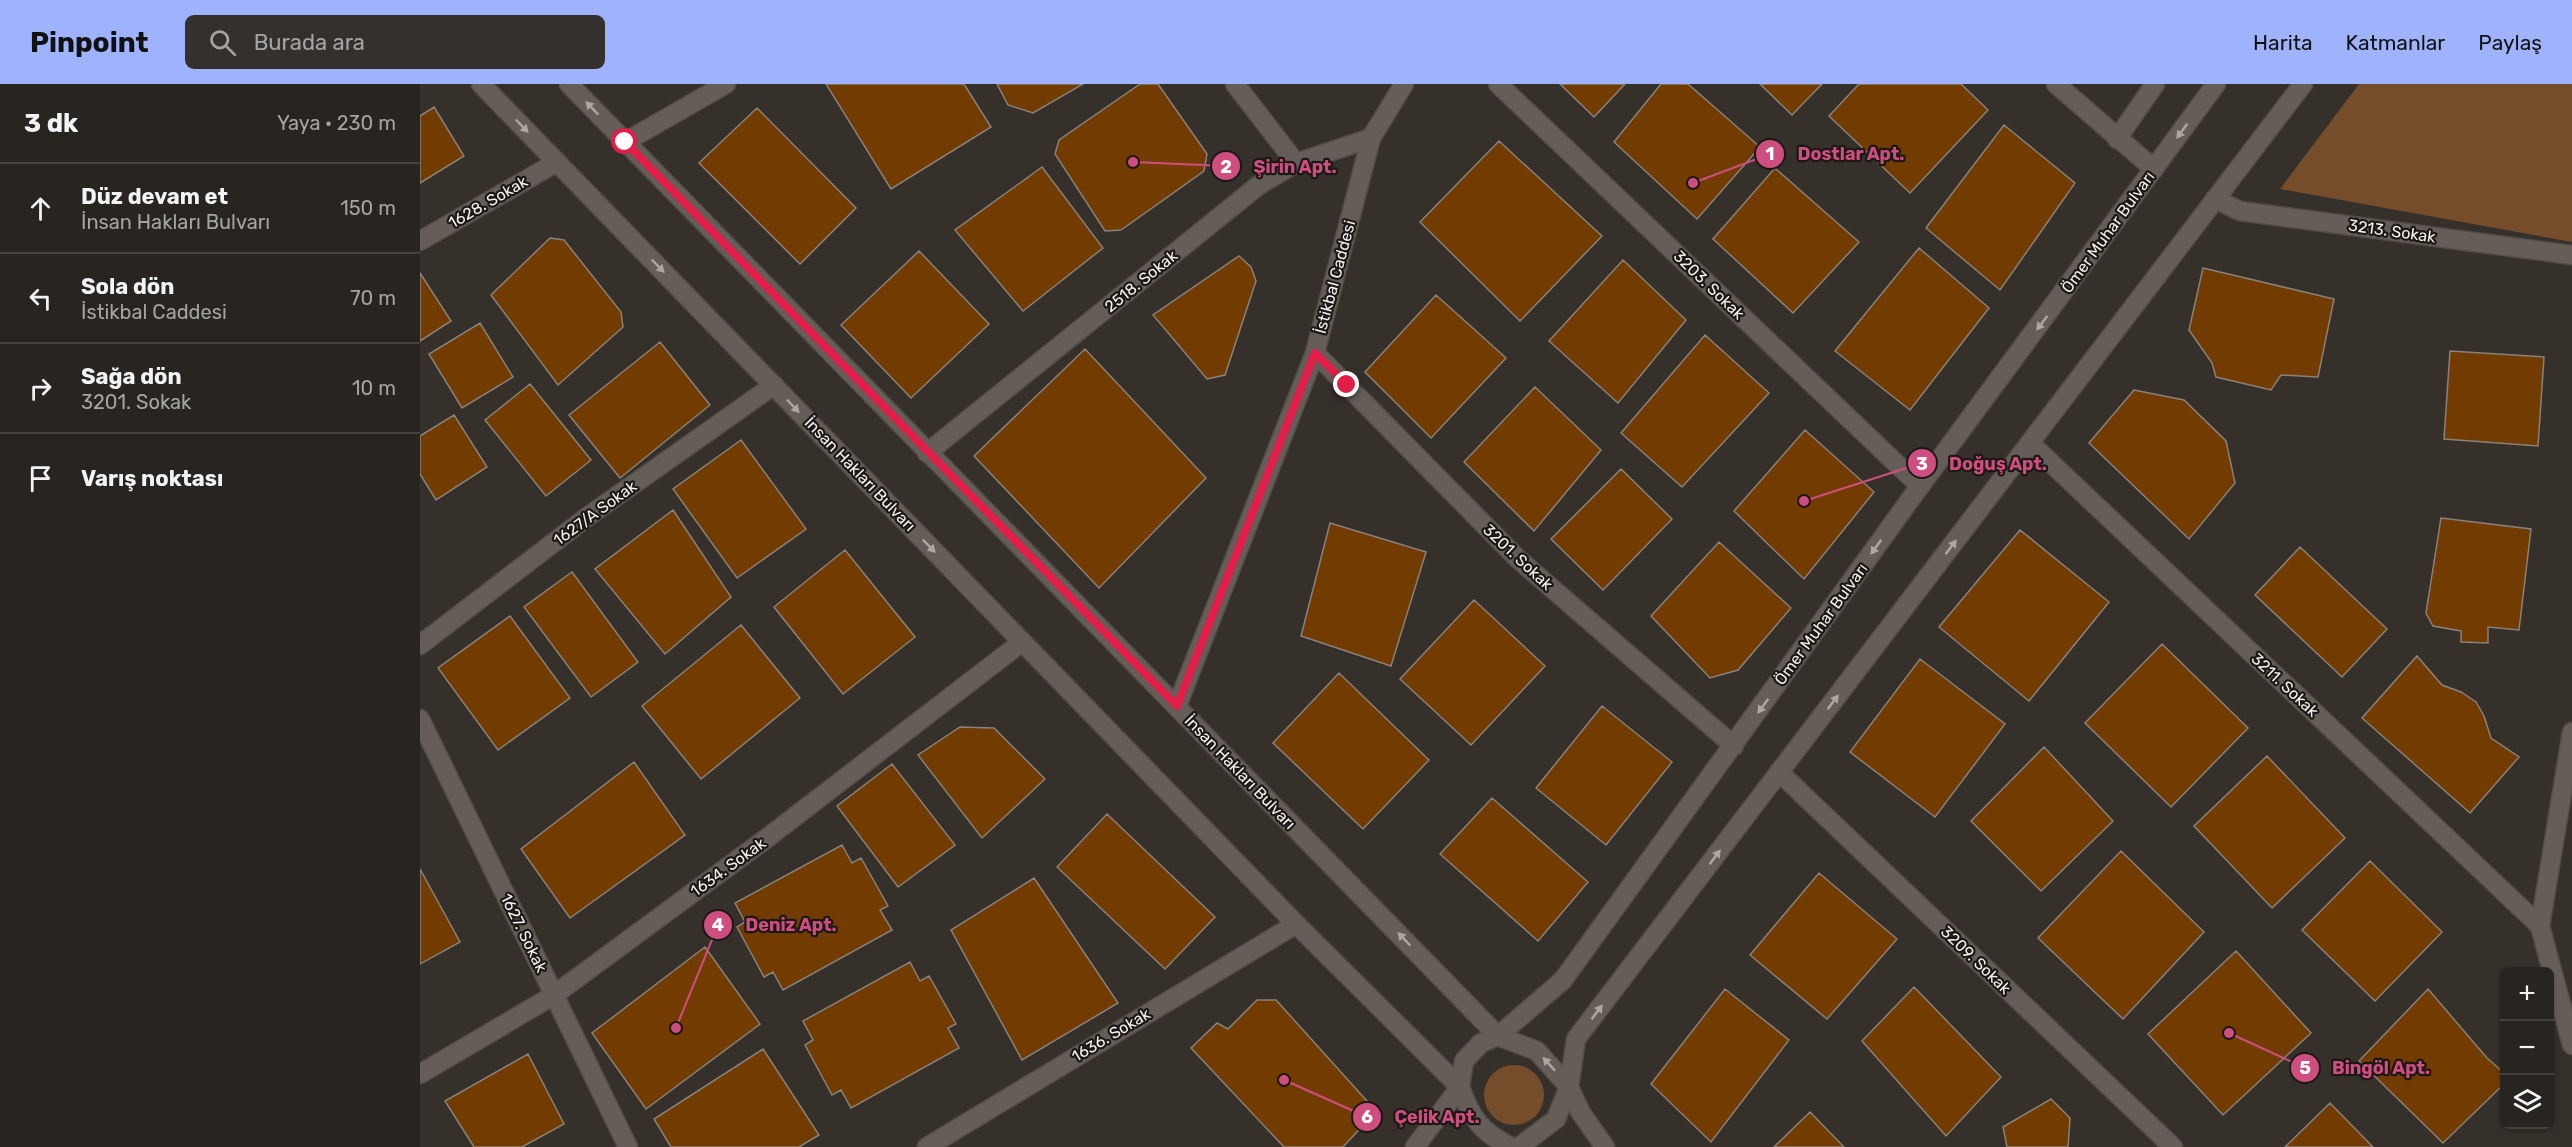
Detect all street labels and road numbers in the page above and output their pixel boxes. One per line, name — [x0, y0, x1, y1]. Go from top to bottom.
street label: Ömer Muhar Bulvarı — [2057, 167, 2159, 297]
street label: 1628. Sokak — [445, 171, 532, 232]
street label: 3213. Sokak — [2347, 215, 2437, 247]
street label: İstikbal Caddesi — [1311, 218, 1359, 336]
street label: 2518. Sokak — [1101, 246, 1182, 316]
street label: 3203. Sokak — [1670, 247, 1749, 324]
street label: İnsan Hakları Bulvarı — [801, 413, 919, 535]
street label: 1627/A Sokak — [550, 476, 641, 550]
street label: 3201. Sokak — [1479, 520, 1557, 595]
street label: Ömer Muhar Bulvarı — [1770, 559, 1872, 689]
street label: 3211. Sokak — [2247, 649, 2323, 721]
street label: İnsan Hakları Bulvarı — [1181, 711, 1299, 833]
street label: 1634. Sokak — [687, 833, 770, 901]
street label: 1627. Sokak — [497, 890, 552, 976]
street label: 3209. Sokak — [1937, 922, 2015, 999]
street label: 1636. Sokak — [1068, 1004, 1154, 1066]

